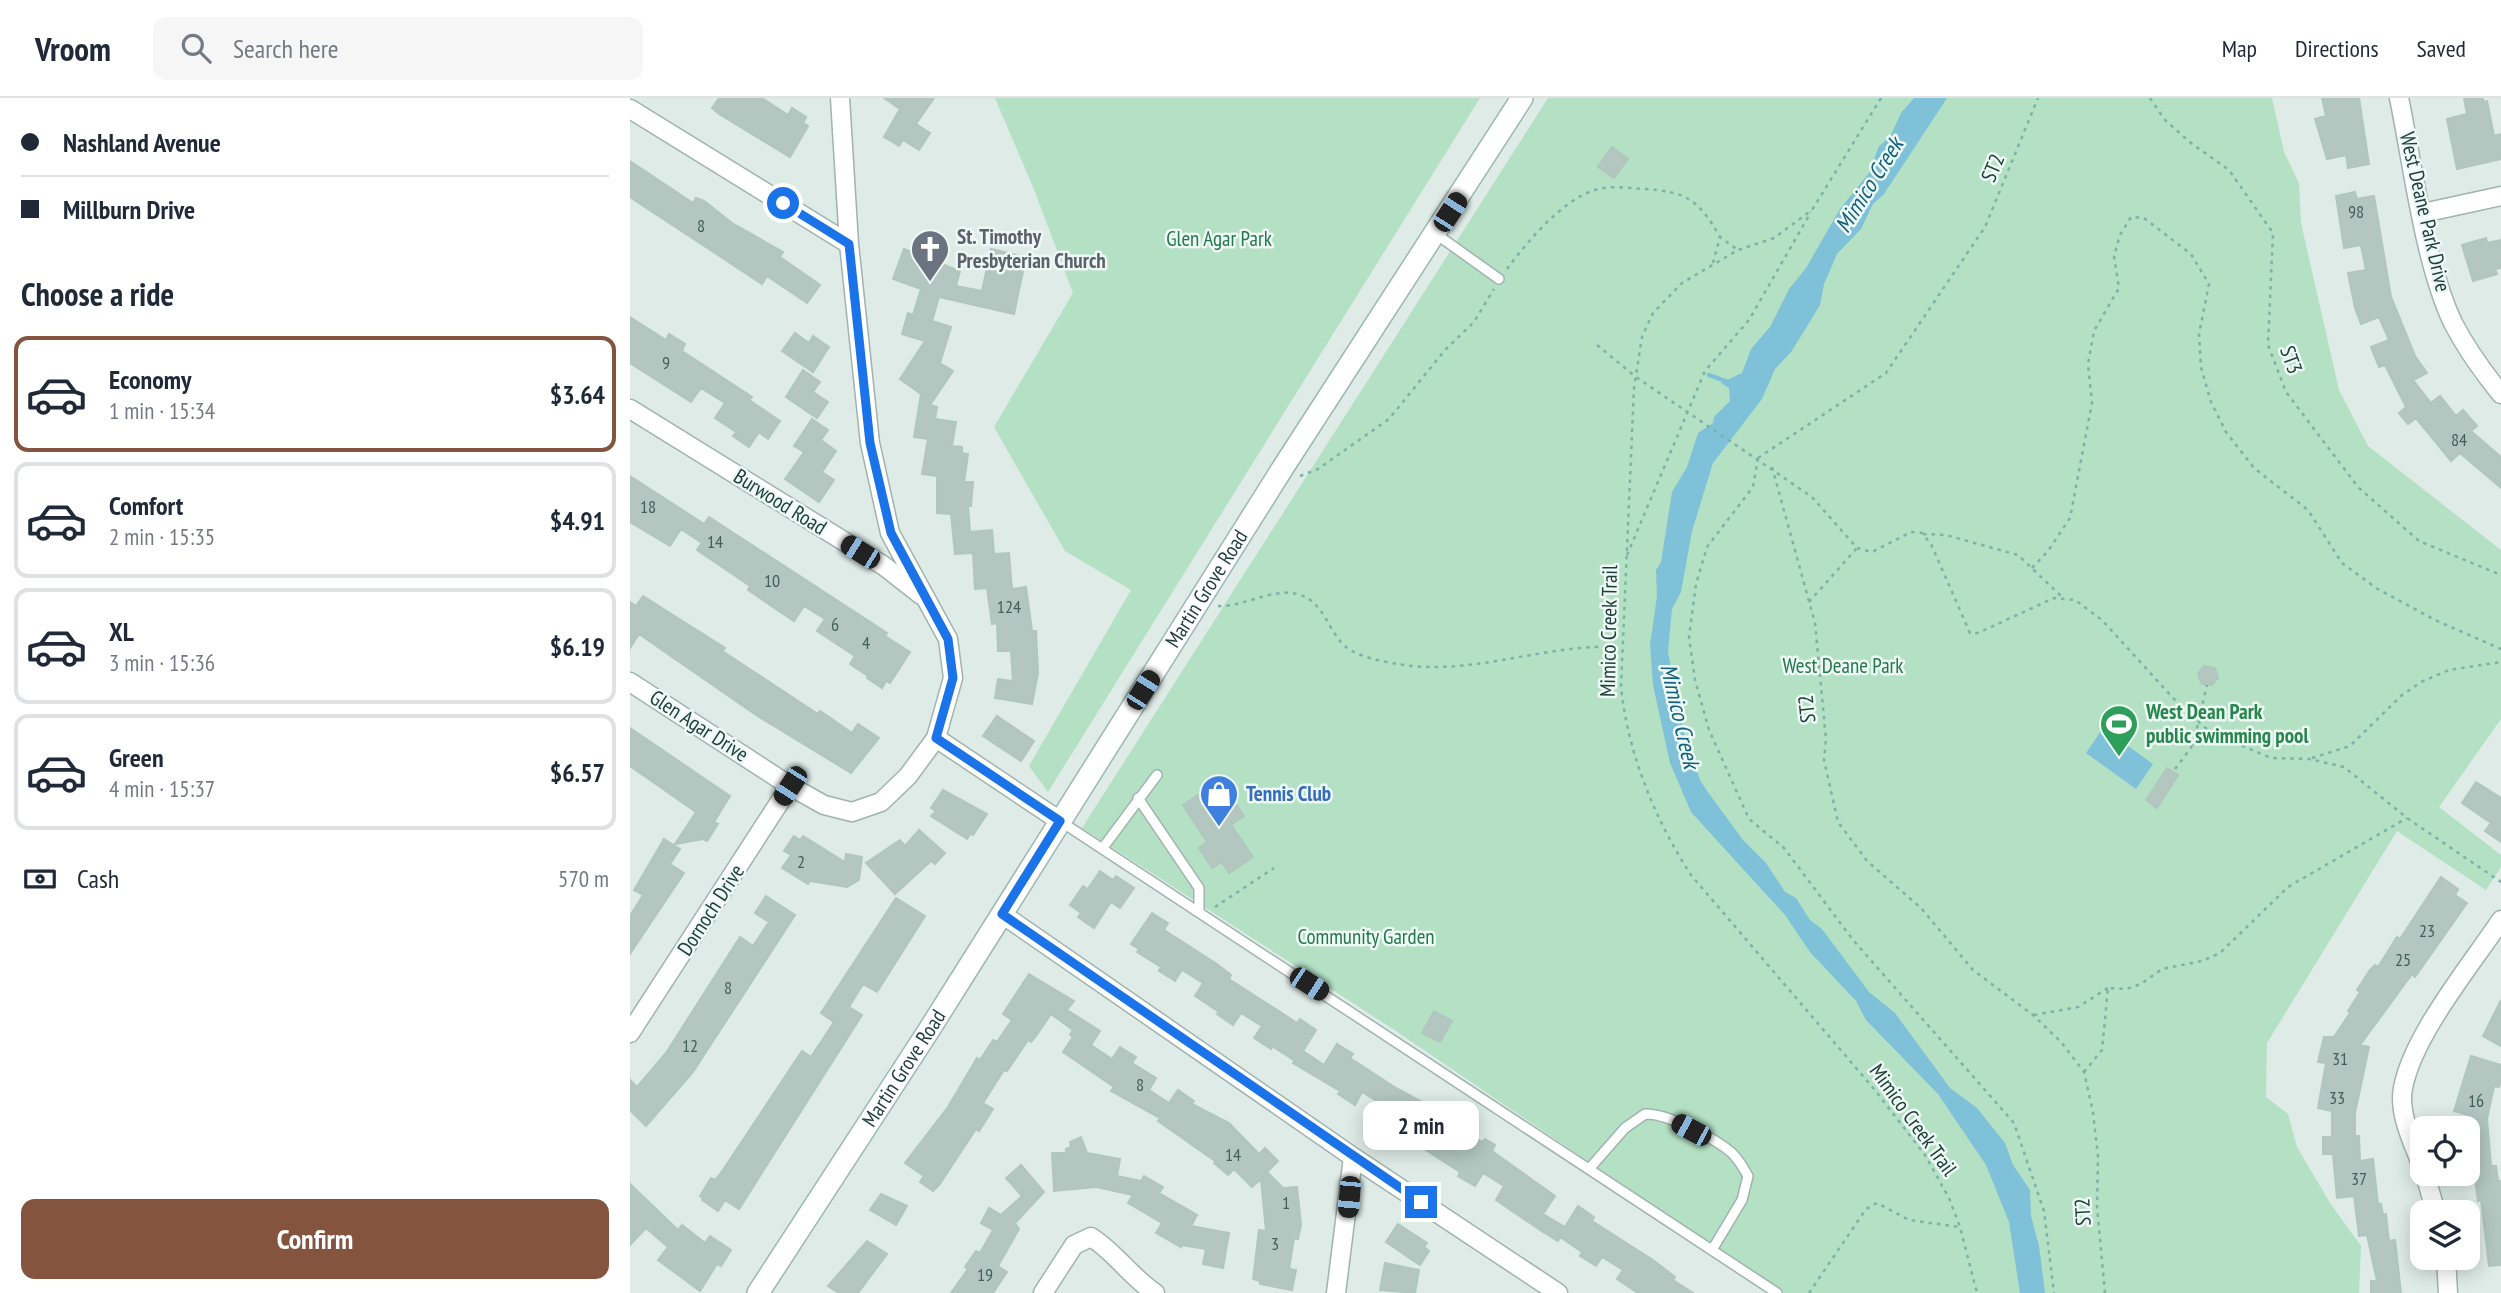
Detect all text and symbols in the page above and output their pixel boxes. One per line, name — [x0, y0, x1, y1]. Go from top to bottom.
search box — [153, 17, 643, 80]
text: Vroom — [35, 27, 111, 70]
icon: search — [177, 29, 215, 67]
text: Search here — [233, 32, 339, 65]
text: Map — [2222, 33, 2257, 64]
text: Directions — [2295, 33, 2379, 64]
text: Saved — [2417, 33, 2466, 64]
text: Nashland Avenue — [63, 126, 221, 159]
water label: Mimico Creek — [1828, 129, 1911, 238]
street label: West Deane Park Drive — [2394, 129, 2457, 294]
street label: ST2 — [1975, 150, 2010, 186]
route start — [767, 187, 799, 219]
car — [1430, 189, 1471, 235]
text: Millburn Drive — [63, 193, 195, 226]
house number: 98 — [2348, 200, 2364, 223]
house number: 8 — [697, 214, 705, 237]
place label: St. Timothy Presbyterian Church — [957, 223, 1106, 274]
park label: Glen Agar Park — [1166, 225, 1272, 252]
church icon: St. Timothy Presbyterian Church — [909, 228, 951, 283]
text: Choose a ride — [21, 273, 174, 315]
street label: ST3 — [2274, 342, 2309, 378]
house number: 9 — [662, 351, 670, 374]
icon: car — [25, 363, 88, 426]
text: Economy — [109, 363, 191, 396]
text: $3.64 — [550, 378, 605, 411]
text: 1 min · 15:34 — [109, 396, 215, 425]
house number: 84 — [2451, 428, 2467, 451]
street label: Burwood Road — [729, 462, 832, 541]
icon: car — [25, 489, 88, 552]
text: Comfort — [109, 489, 183, 522]
house number: 18 — [640, 495, 656, 518]
text: $4.91 — [550, 504, 605, 537]
text: 2 min · 15:35 — [109, 522, 215, 551]
street label: Martin Grove Road — [1159, 525, 1253, 653]
house number: 14 — [707, 530, 723, 553]
car — [837, 532, 884, 572]
street label: Mimico Creek Trail — [1594, 565, 1623, 697]
house number: 10 — [764, 569, 780, 592]
house number: 124 — [997, 595, 1021, 618]
house number: 6 — [831, 613, 839, 636]
icon: car — [25, 615, 88, 678]
text: XL — [109, 615, 134, 648]
text: $6.19 — [550, 630, 605, 663]
house number: 4 — [862, 631, 870, 654]
text: 3 min · 15:36 — [109, 648, 215, 677]
park label: West Deane Park — [1782, 652, 1904, 679]
water label: Mimico Creek — [1654, 661, 1707, 774]
car — [1123, 667, 1164, 713]
street label: Glen Agar Drive — [645, 684, 754, 768]
street label: ST2 — [1792, 694, 1821, 724]
place label: West Dean Park public swimming pool — [2145, 698, 2309, 749]
sports icon: West Dean Park public swimming pool — [2098, 703, 2140, 758]
icon: car — [25, 741, 88, 804]
text: Green — [109, 741, 164, 774]
text: $6.57 — [550, 756, 605, 789]
car — [770, 763, 811, 809]
shop icon: Tennis Club — [1198, 773, 1240, 828]
text: 4 min · 15:37 — [109, 774, 215, 803]
place label: Tennis Club — [1246, 780, 1331, 807]
house number: 2 — [797, 850, 805, 873]
street label: Dornoch Drive — [671, 859, 750, 960]
icon: cash — [21, 860, 59, 898]
text: Cash — [77, 862, 119, 895]
text: 570 m — [558, 864, 609, 893]
house number: 23 — [2419, 919, 2435, 942]
park label: Community Garden — [1297, 923, 1435, 950]
house number: 25 — [2395, 948, 2411, 971]
car — [1286, 964, 1333, 1004]
house number: 8 — [724, 976, 732, 999]
street label: Martin Grove Road — [856, 1004, 951, 1132]
house number: 12 — [682, 1034, 698, 1057]
house number: 31 — [2332, 1047, 2348, 1070]
street label: Mimico Creek Trail — [1864, 1058, 1963, 1181]
house number: 8 — [1136, 1073, 1144, 1096]
house number: 33 — [2329, 1086, 2345, 1109]
house number: 16 — [2468, 1089, 2484, 1112]
callout: 2 min — [1363, 1100, 1479, 1150]
text: 2 min — [1398, 1111, 1444, 1140]
car — [1668, 1111, 1715, 1149]
map controls — [2410, 1116, 2480, 1270]
button: locate — [2410, 1116, 2480, 1186]
house number: 14 — [1225, 1143, 1241, 1166]
house number: 37 — [2351, 1167, 2367, 1190]
car — [1337, 1175, 1362, 1219]
route end — [1405, 1186, 1437, 1218]
house number: 1 — [1282, 1191, 1290, 1214]
street label: ST2 — [2068, 1197, 2097, 1227]
button: Confirm — [21, 1199, 609, 1279]
button: layers — [2410, 1200, 2480, 1270]
house number: 3 — [1271, 1232, 1279, 1255]
house number: 19 — [977, 1263, 993, 1286]

